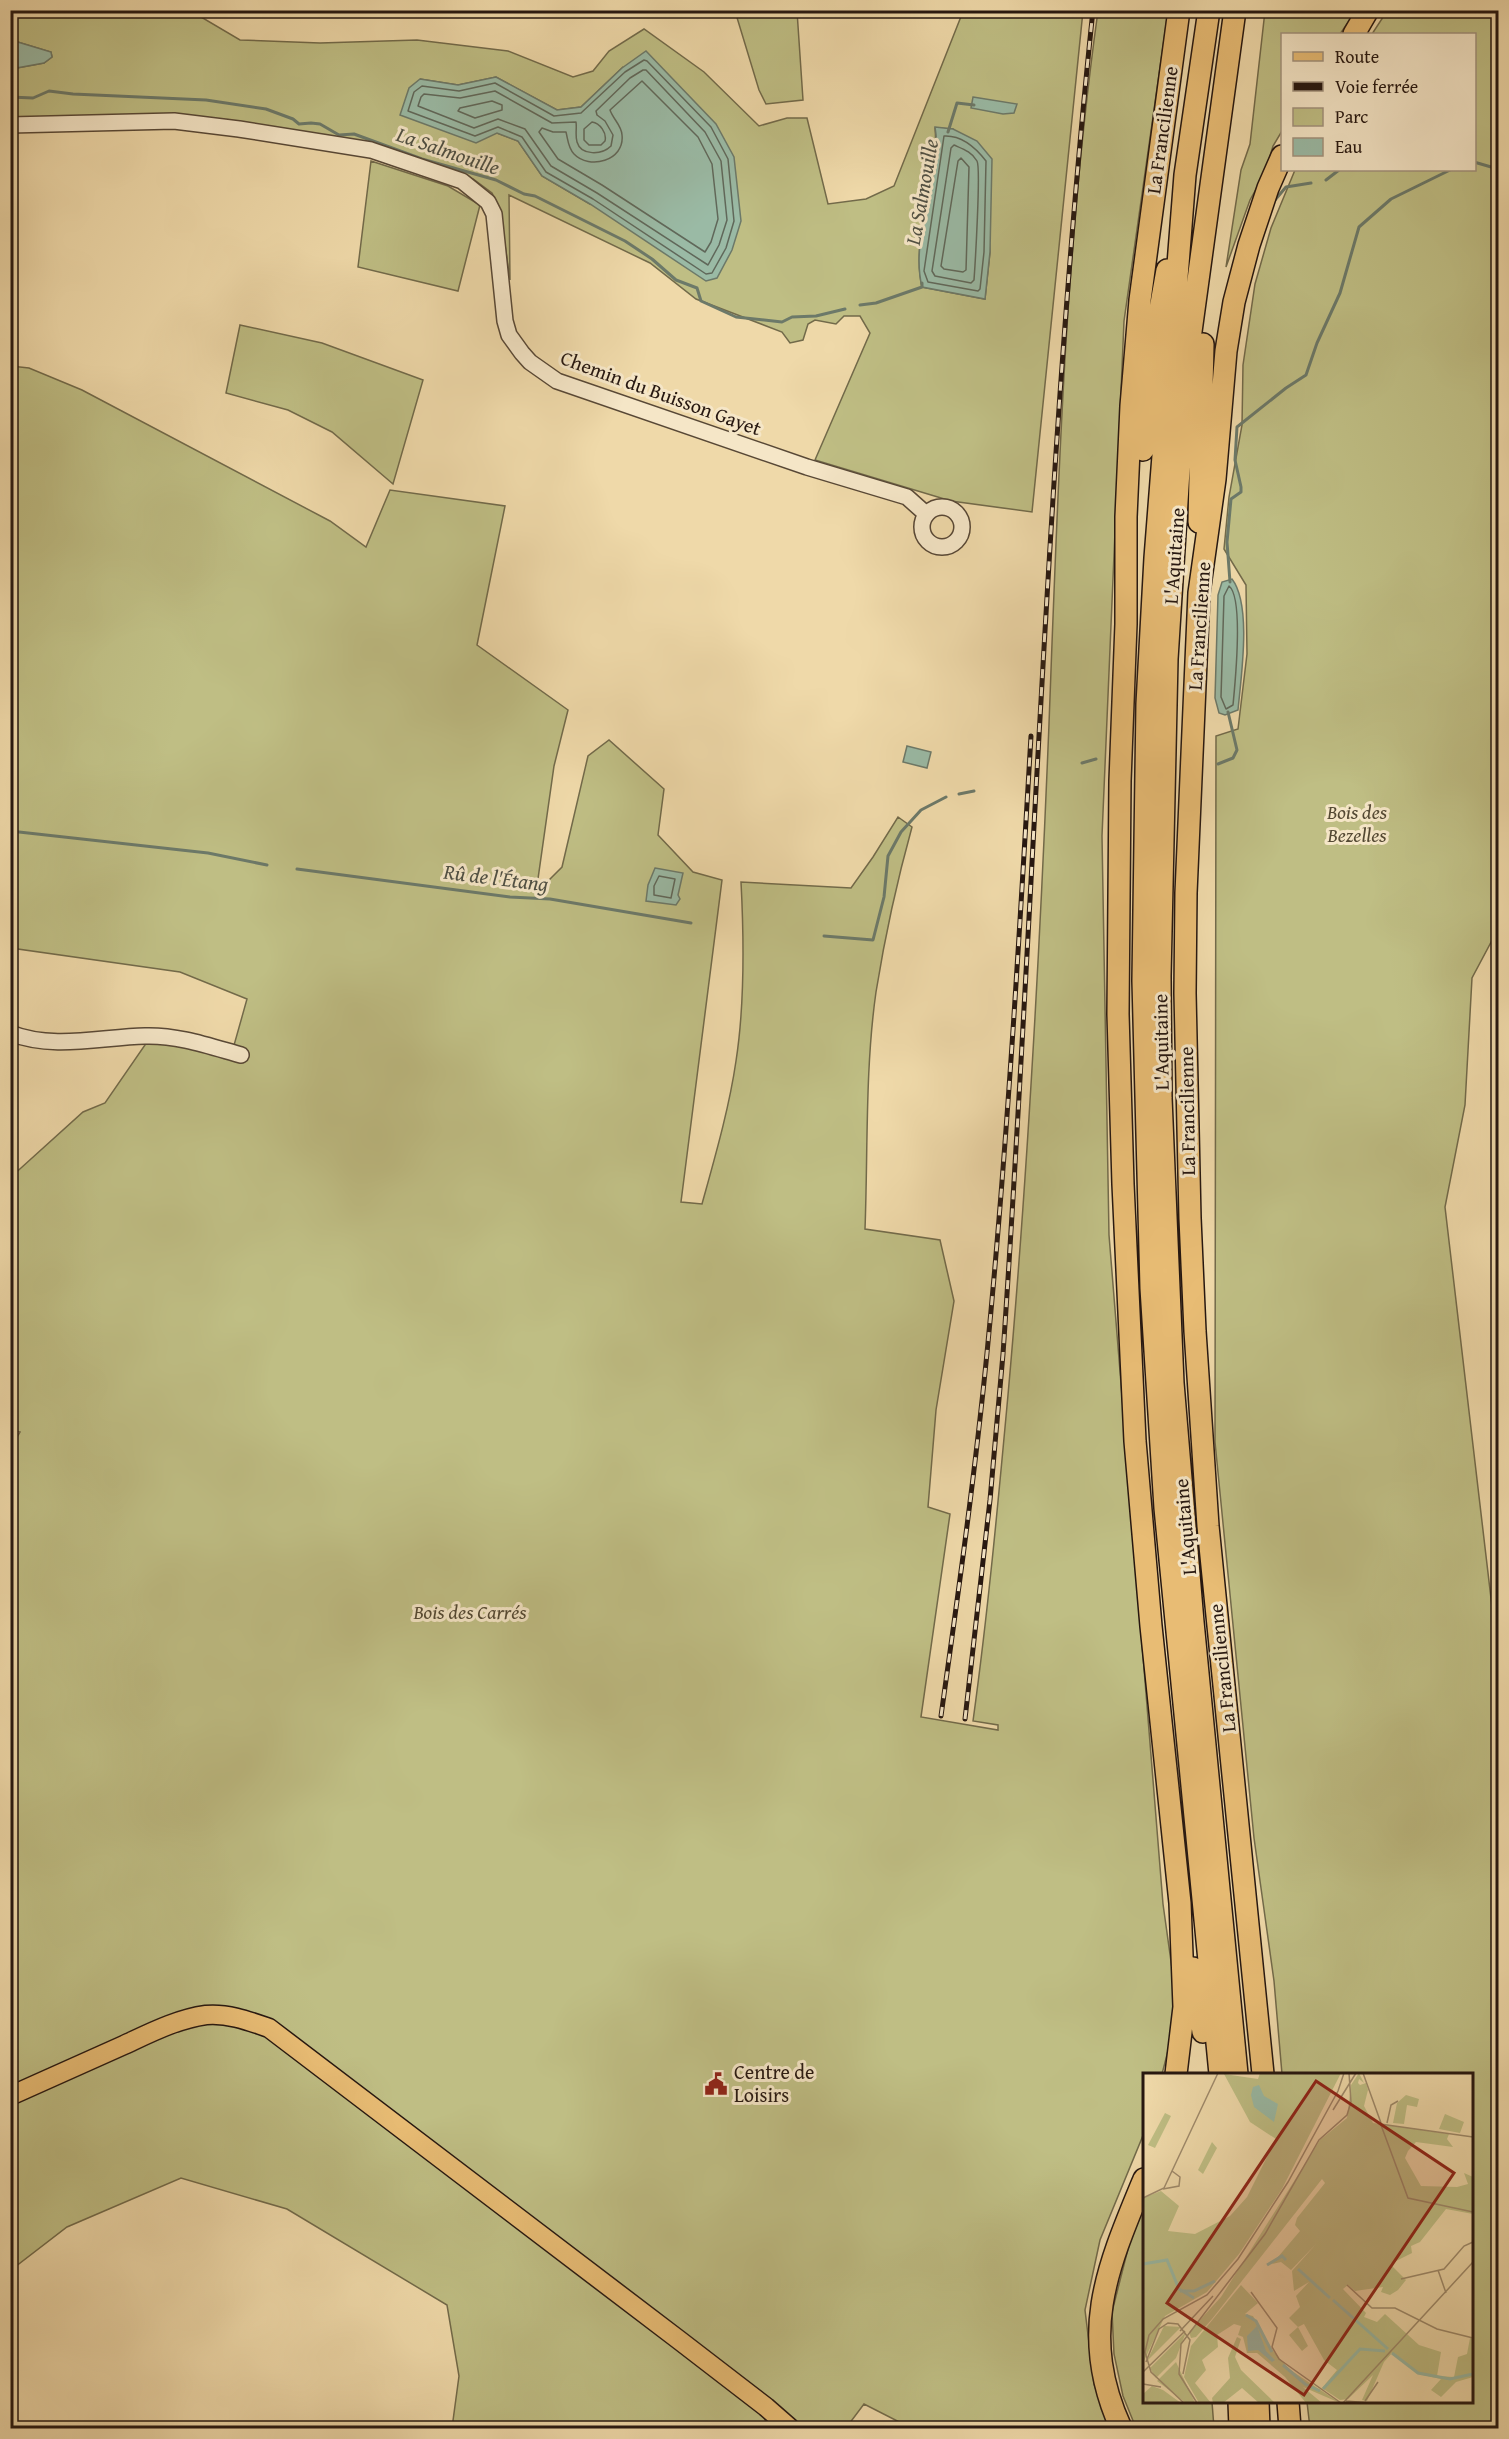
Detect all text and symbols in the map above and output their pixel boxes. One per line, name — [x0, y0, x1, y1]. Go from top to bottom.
legend — [1281, 33, 1476, 171]
text: Route — [1335, 43, 1379, 70]
street label: La Francilienne — [1138, 64, 1185, 196]
text: Voie ferrée — [1335, 73, 1418, 100]
text: Parc — [1335, 103, 1368, 130]
water label: La Salmouille — [391, 118, 504, 183]
text: Eau — [1335, 133, 1363, 160]
water label: La Salmouille — [897, 136, 946, 248]
street label: Chemin du Buisson Gayet — [557, 343, 766, 442]
street label: L'Aquitaine — [1156, 507, 1191, 605]
street label: La Francilienne — [1180, 561, 1217, 691]
park label: Bois des Bezelles — [1326, 797, 1388, 849]
water label: Rû de l'Étang — [441, 856, 551, 899]
street label: L'Aquitaine — [1145, 993, 1176, 1091]
street label: La Francilienne — [1171, 1046, 1202, 1176]
street label: L'Aquitaine — [1166, 1478, 1203, 1576]
park label: Bois des Carrés — [412, 1597, 527, 1626]
street label: La Francilienne — [1200, 1602, 1243, 1734]
place label: Centre de Loisirs — [734, 2057, 814, 2109]
public building icon: Centre de Loisirs — [703, 2071, 729, 2097]
inset map — [1143, 2073, 1473, 2403]

